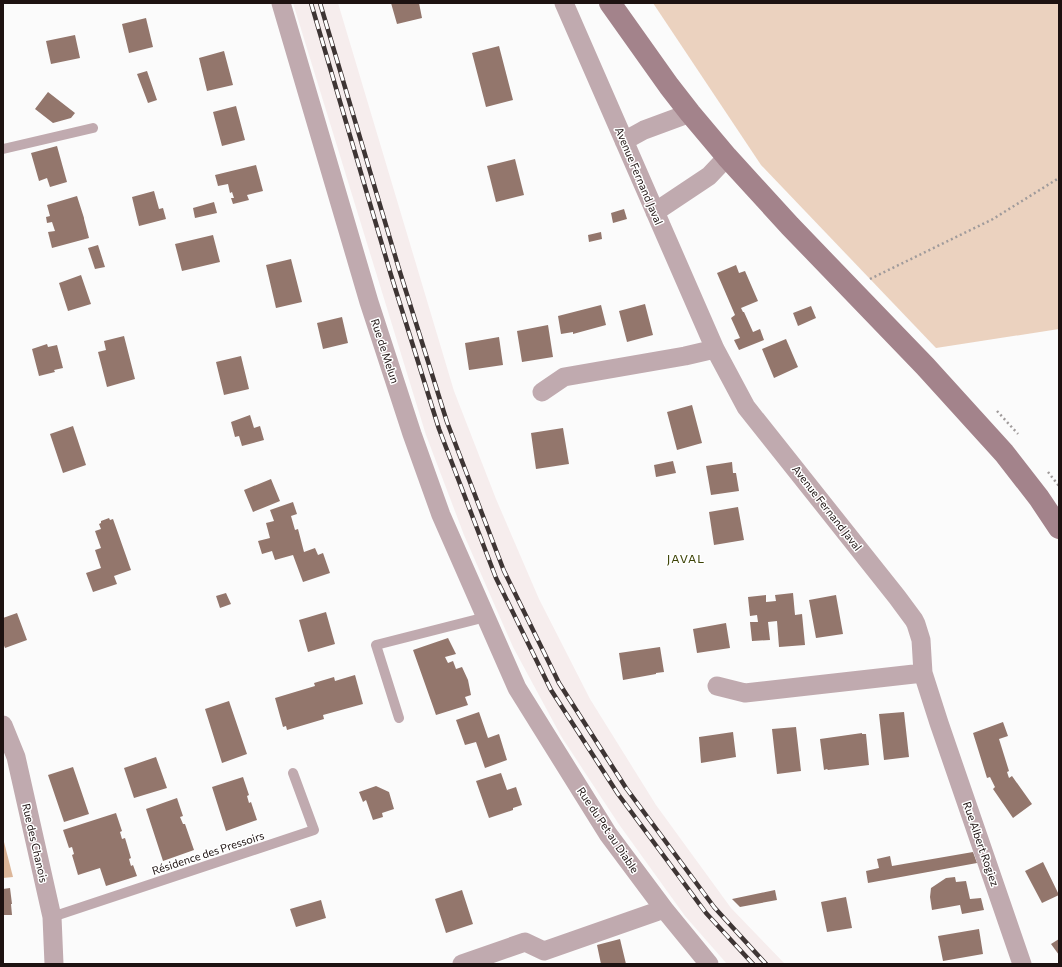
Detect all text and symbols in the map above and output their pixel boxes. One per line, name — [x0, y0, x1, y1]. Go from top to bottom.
street label: Avenue Fernand Javal — [612, 125, 666, 227]
street label: Rue de Melun — [369, 317, 402, 385]
street label: Avenue Fernand Javal — [789, 462, 865, 554]
district label: JAVAL — [667, 551, 705, 566]
street label: Rue du Pet au Diable — [575, 784, 642, 875]
street label: Rue Albert Rogiez — [961, 800, 1002, 888]
street label: Rue des Chanois — [20, 802, 51, 884]
street label: Résidence des Pressoirs — [150, 828, 266, 877]

